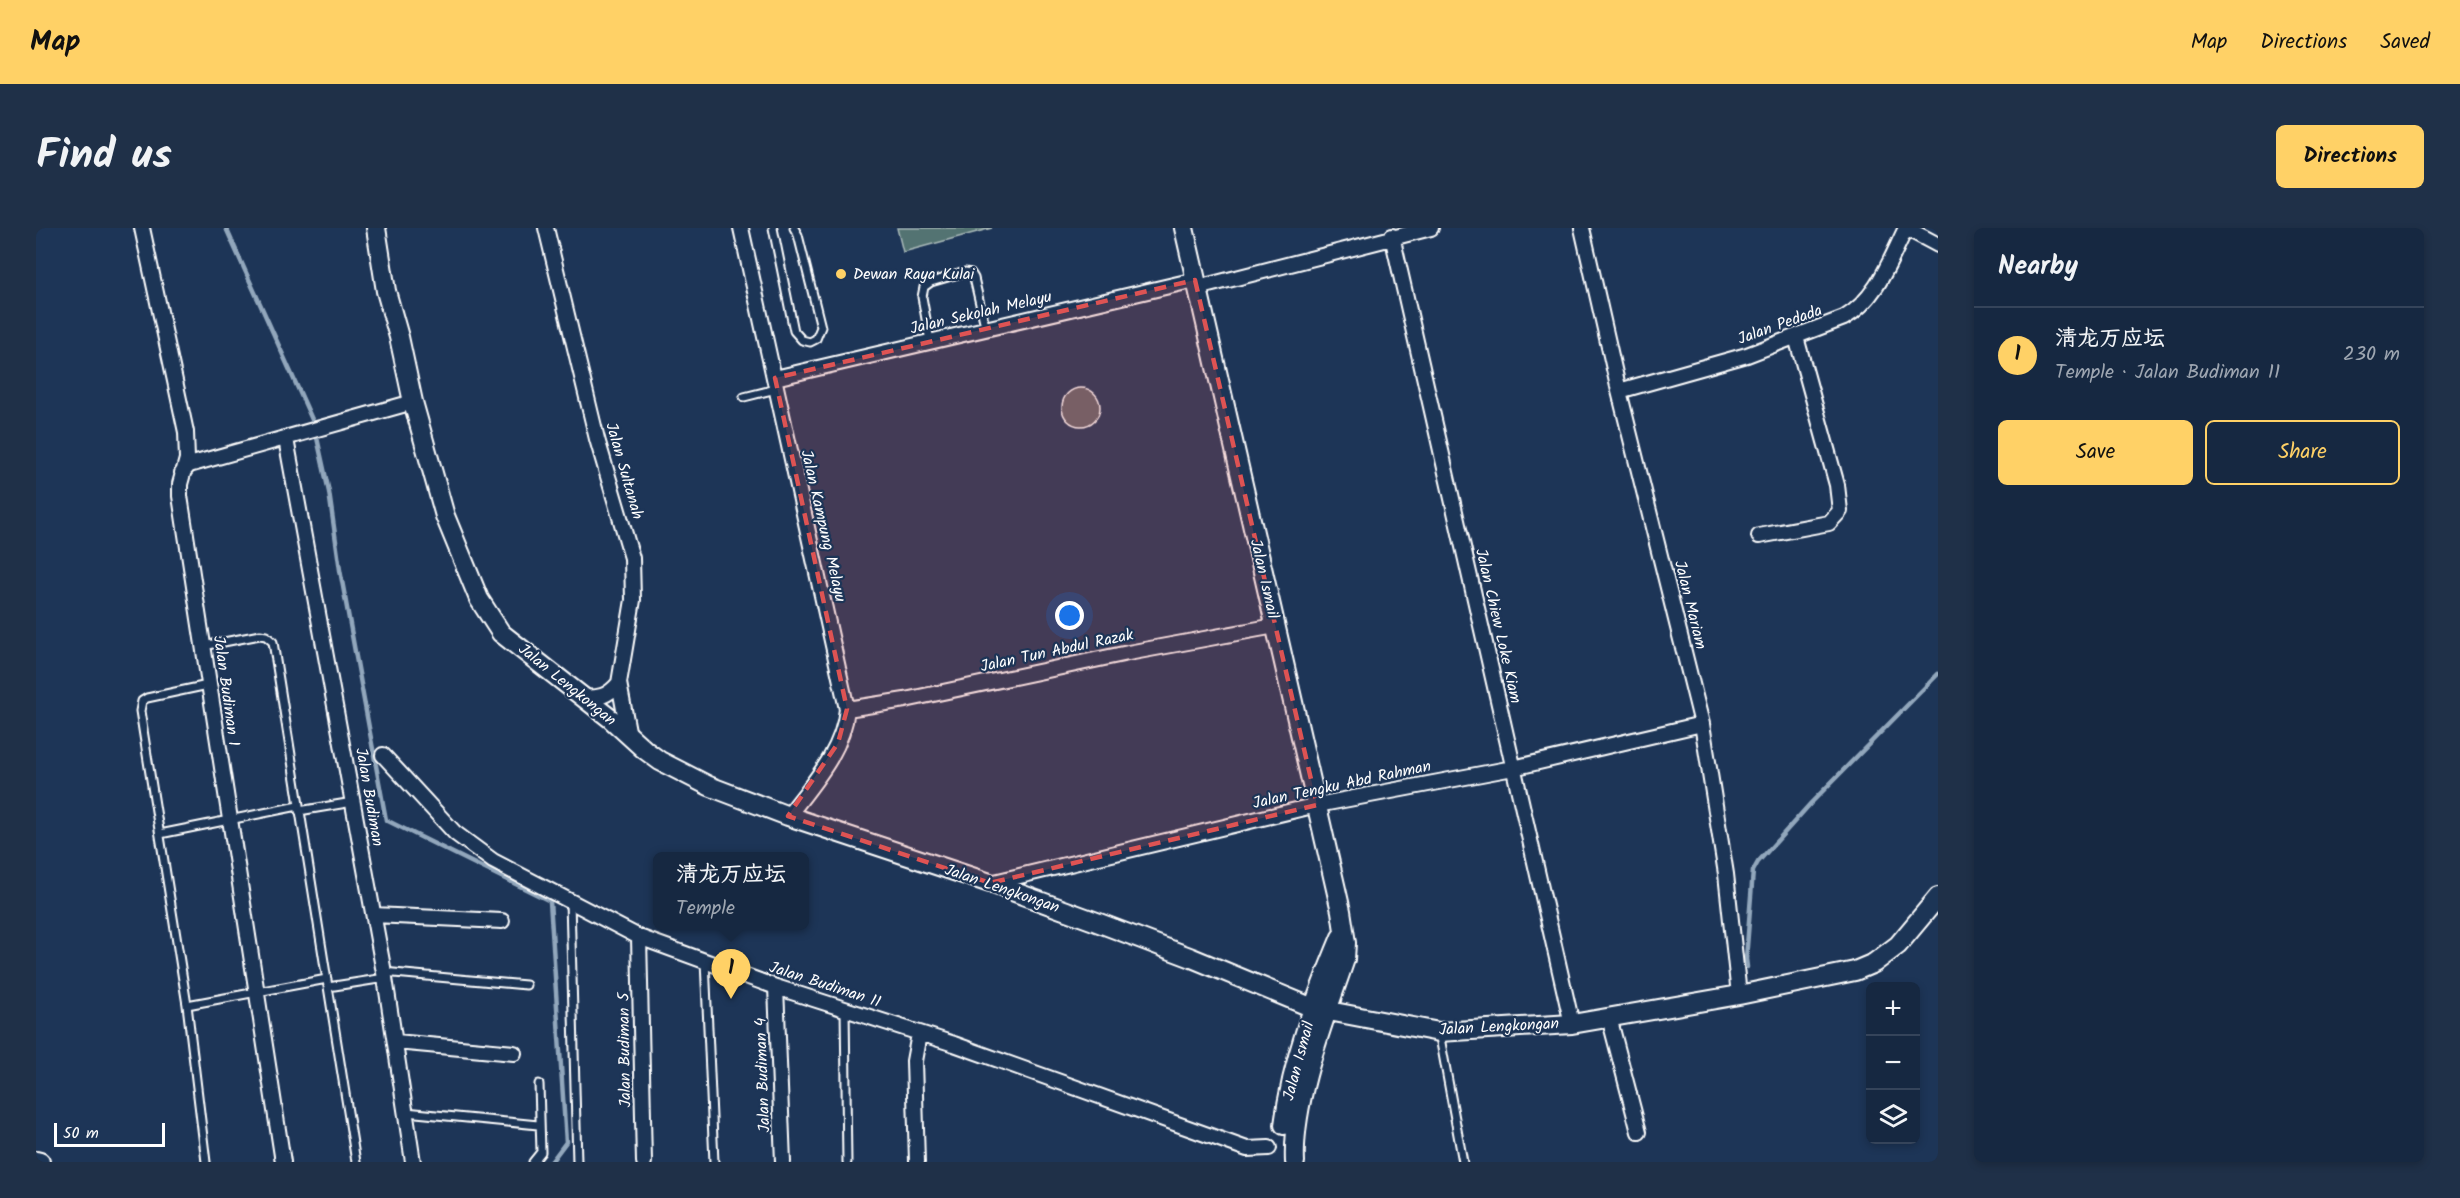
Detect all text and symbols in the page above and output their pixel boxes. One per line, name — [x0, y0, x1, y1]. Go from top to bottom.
text: Map — [30, 20, 81, 65]
text: Map — [2191, 26, 2227, 59]
text: Directions — [2260, 26, 2347, 59]
text: Saved — [2380, 26, 2430, 59]
text: Find us — [36, 123, 172, 190]
button: Directions — [2276, 125, 2424, 188]
text: Nearby — [1998, 246, 2078, 288]
place label: Dewan Raya Kulai — [853, 262, 976, 287]
marker: Dewan Raya Kulai — [834, 267, 848, 281]
street label: Jalan Sekolah Melayu — [908, 284, 1055, 341]
street label: Jalan Pedada — [1734, 298, 1826, 352]
text: 清龙万应坛 — [2055, 322, 2165, 357]
text: 1 — [2014, 339, 2021, 371]
text: 230 m — [2343, 339, 2400, 371]
text: Temple · Jalan Budiman 11 — [2055, 357, 2280, 389]
street label: Jalan Sultanah — [598, 420, 650, 522]
button: Save — [1998, 420, 2193, 485]
button: Share — [2205, 420, 2400, 485]
street label: Jalan Kampung Melayu — [793, 447, 853, 605]
street label: Jalan Ismail — [1243, 537, 1285, 621]
street label: Jalan Chiew Loke Kiam — [1468, 546, 1528, 706]
street label: Jalan Mariam — [1667, 558, 1713, 652]
your location — [1055, 601, 1084, 630]
street label: Jalan Tun Abdul Razak — [978, 622, 1136, 679]
street label: Jalan Budiman 1 — [206, 634, 246, 748]
street label: Jalan Lengkongan — [512, 637, 622, 733]
street label: Jalan Budiman — [348, 746, 390, 848]
street label: Jalan Tengku Abd Rahman — [1251, 754, 1433, 816]
popup — [653, 852, 809, 930]
text: 清龙万应坛 — [676, 858, 786, 893]
street label: Jalan Lengkongan — [941, 858, 1063, 920]
text: Temple — [676, 893, 735, 925]
pin: 1 — [712, 950, 750, 999]
street label: Jalan Budiman 11 — [766, 955, 884, 1015]
map controls — [1866, 982, 1920, 1144]
button: + — [1866, 982, 1920, 1036]
street label: Jalan Budiman 5 — [611, 991, 639, 1108]
street label: Jalan Lengkongan — [1438, 1011, 1560, 1043]
street label: Jalan Budiman 4 — [748, 1017, 777, 1133]
street label: Jalan Ismail — [1276, 1019, 1322, 1103]
button: − — [1866, 1036, 1920, 1090]
button: layers — [1866, 1090, 1920, 1144]
scale bar — [54, 1120, 165, 1148]
text: 50 m — [63, 1121, 99, 1146]

